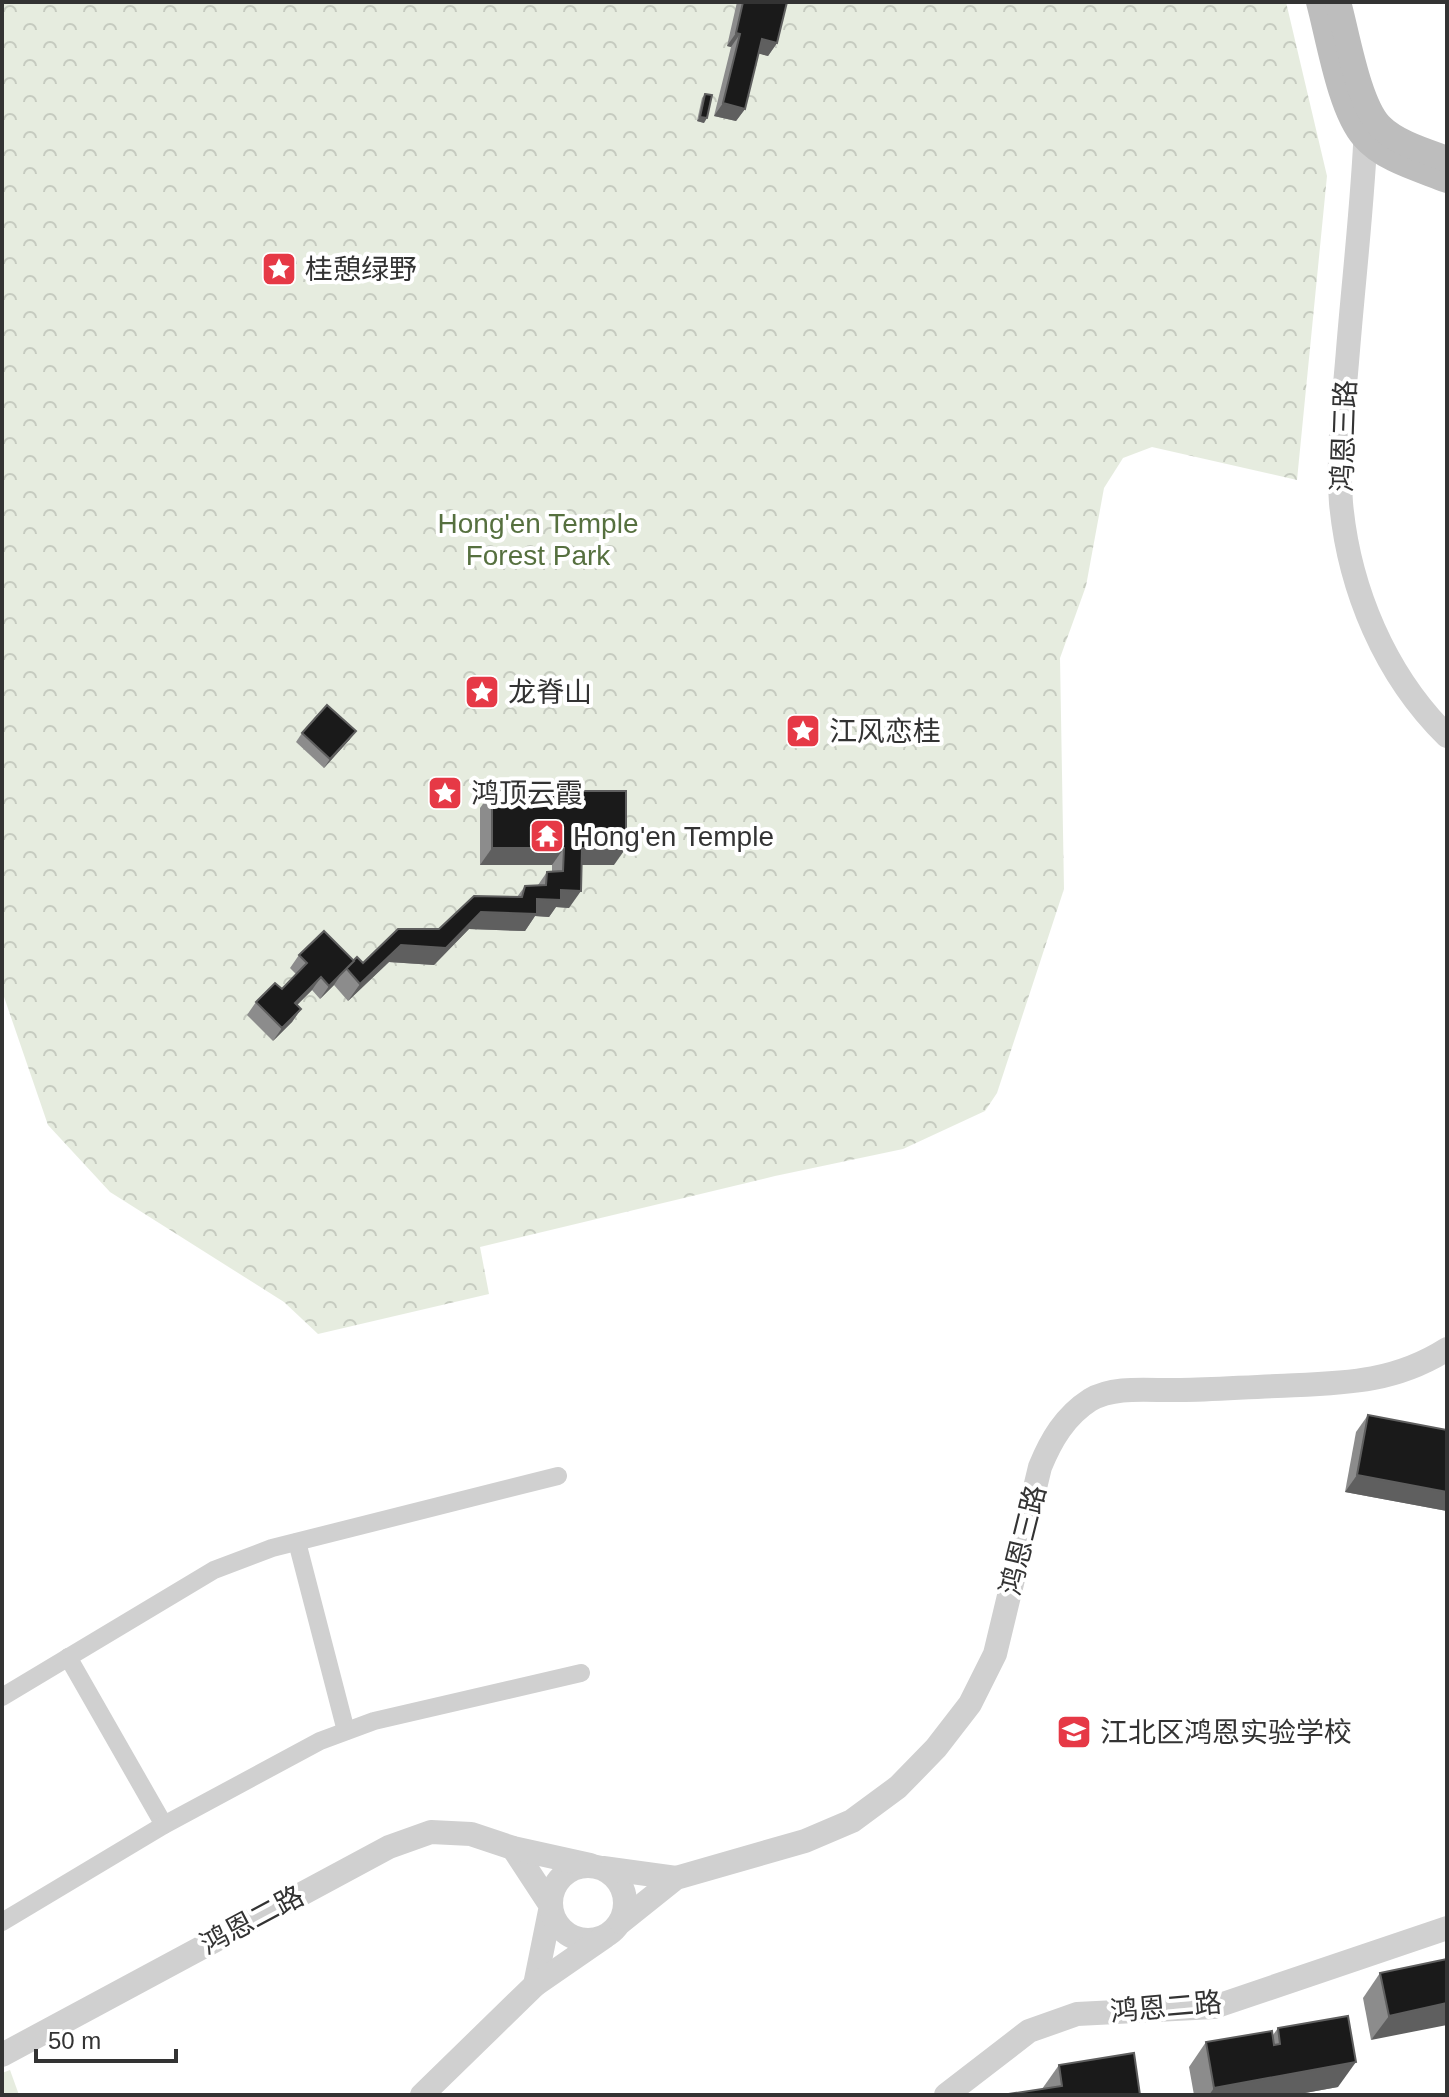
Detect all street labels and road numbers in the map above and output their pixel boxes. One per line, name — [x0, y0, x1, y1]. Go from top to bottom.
street label: 鸿恩三路 — [1327, 379, 1361, 493]
street label: 鸿恩三路 — [994, 1482, 1052, 1598]
street label: 鸿恩二路 — [195, 1880, 309, 1960]
street label: 鸿恩二路 — [1109, 1987, 1223, 2027]

